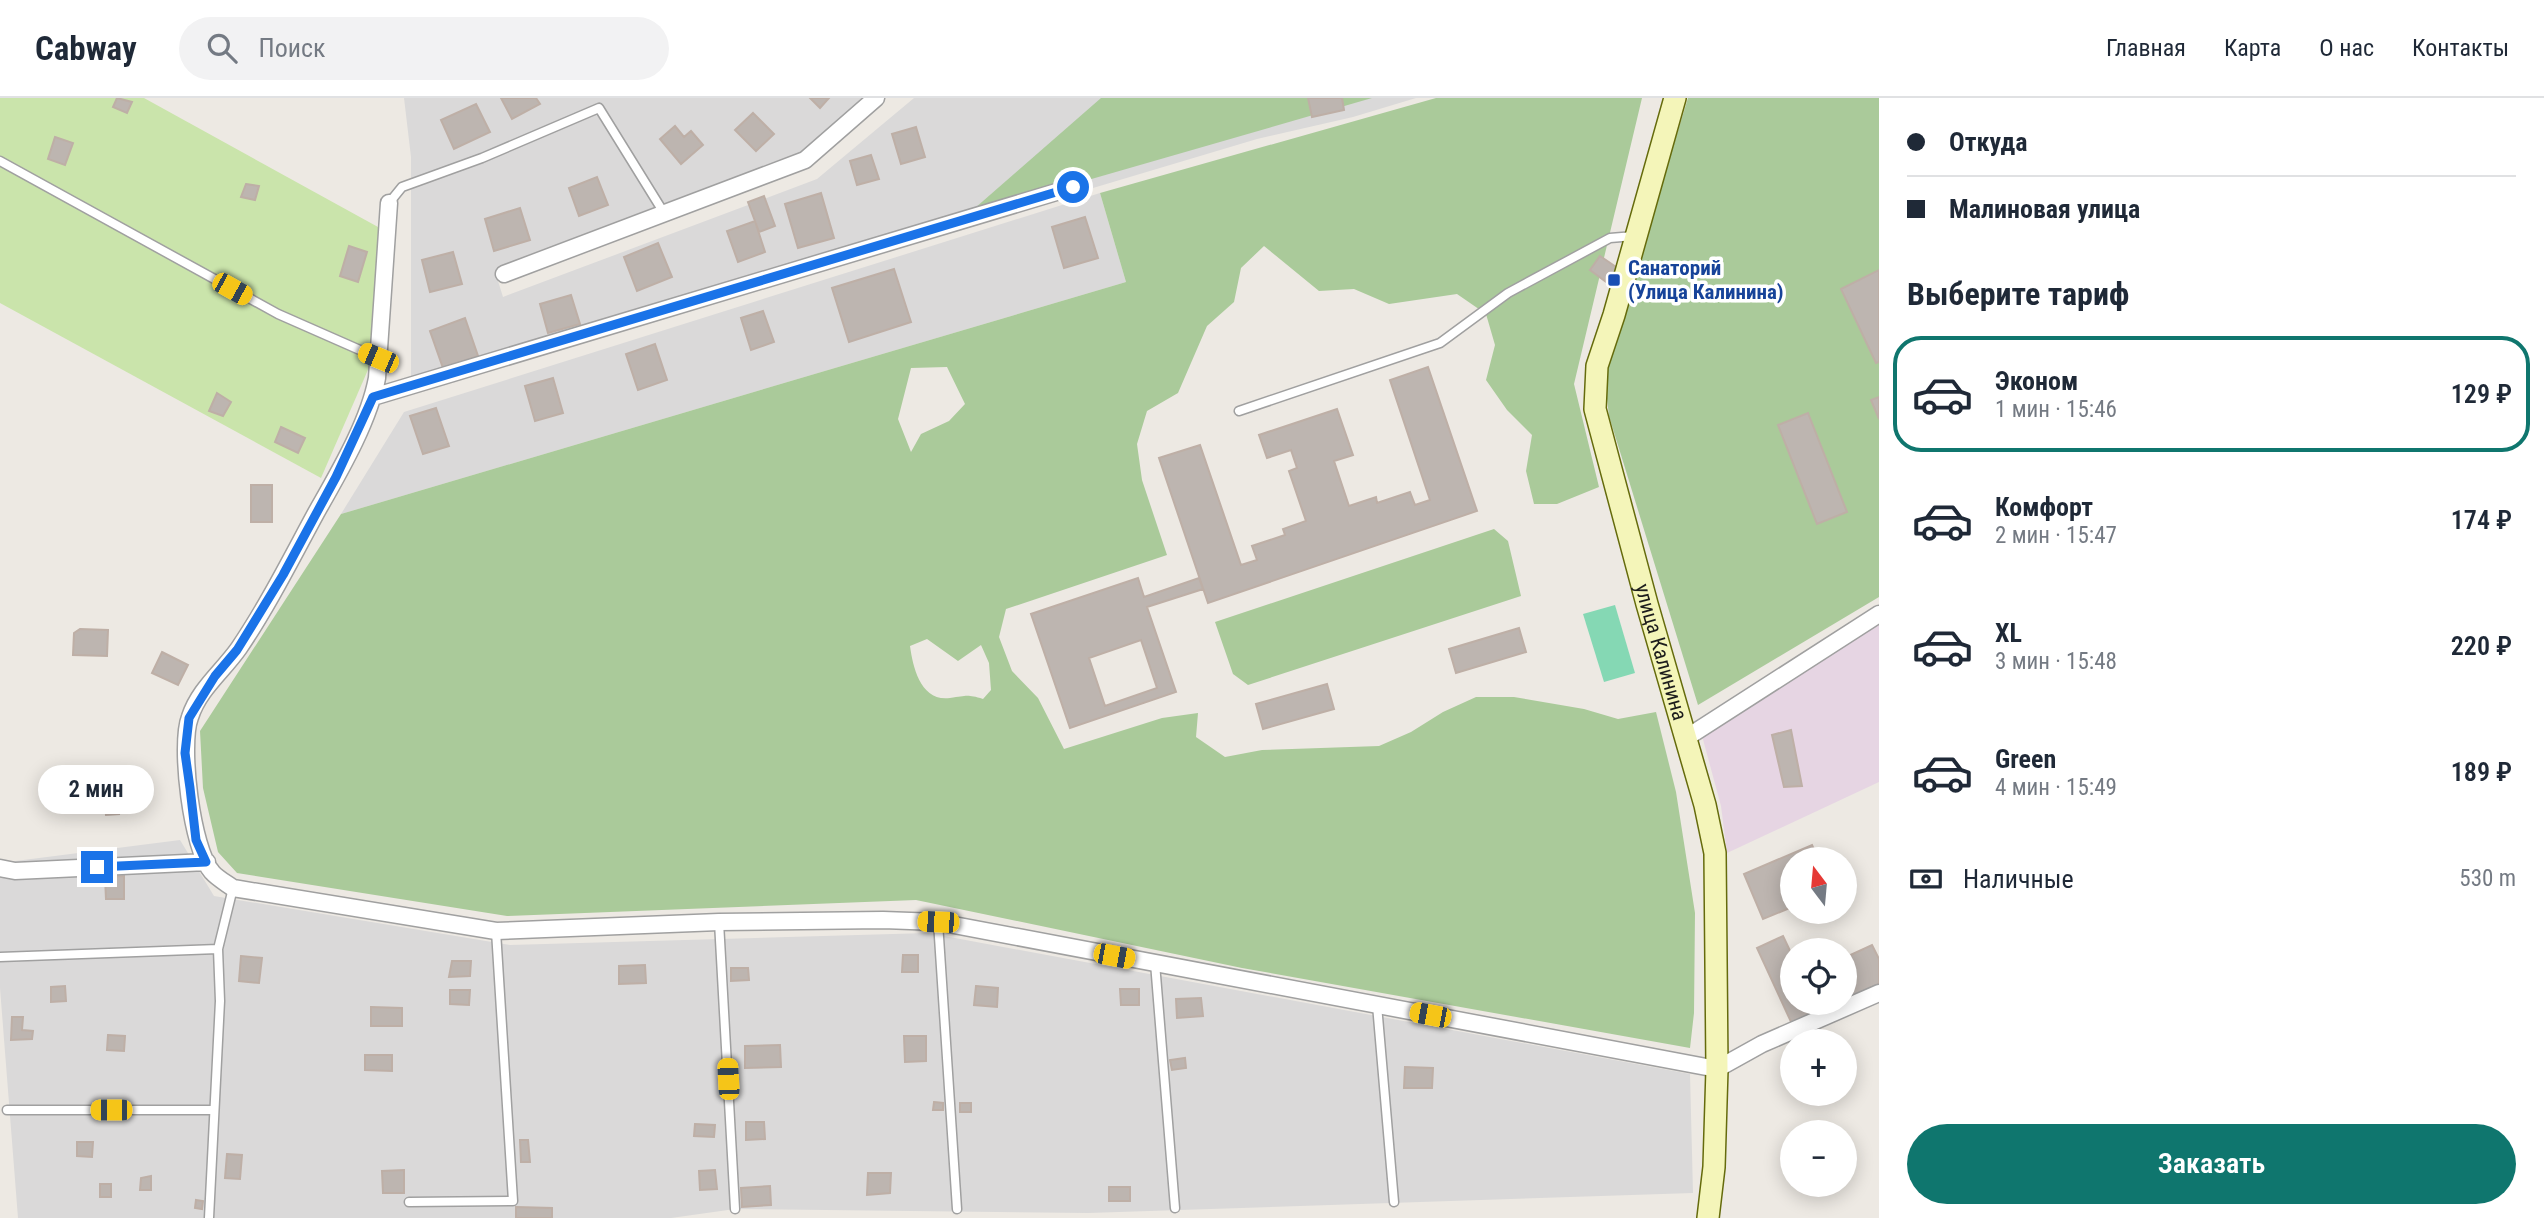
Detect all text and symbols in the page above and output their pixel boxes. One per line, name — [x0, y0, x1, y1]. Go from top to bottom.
search box — [179, 17, 669, 80]
text: Cabway — [35, 29, 137, 68]
icon: search — [203, 29, 241, 67]
text: Поиск — [259, 33, 326, 63]
text: Главная — [2106, 34, 2186, 62]
text: Карта — [2224, 34, 2281, 62]
text: О нас — [2319, 34, 2374, 62]
text: Контакты — [2412, 34, 2509, 62]
text: Откуда — [1949, 127, 2027, 157]
route start — [1057, 171, 1089, 203]
text: Малиновая улица — [1949, 194, 2140, 224]
place label: Санаторий (Улица Калинина) — [1628, 256, 1784, 304]
car — [209, 270, 256, 308]
marker: Санаторий (Улица Калинина) — [1606, 272, 1622, 288]
text: Выберите тариф — [1907, 275, 2129, 313]
car — [355, 340, 402, 376]
icon: car — [1911, 363, 1974, 426]
text: Эконом — [1995, 366, 2078, 396]
text: 129 ₽ — [2451, 379, 2512, 409]
text: 1 мин · 15:46 — [1995, 396, 2117, 423]
icon: car — [1911, 489, 1974, 552]
text: Комфорт — [1995, 492, 2093, 522]
text: 174 ₽ — [2451, 505, 2512, 535]
text: 2 мин · 15:47 — [1995, 522, 2117, 549]
street label: улица Калинина — [1630, 581, 1692, 723]
icon: car — [1911, 615, 1974, 678]
text: XL — [1995, 618, 2022, 648]
text: 220 ₽ — [2451, 631, 2512, 661]
text: 3 мин · 15:48 — [1995, 648, 2117, 675]
icon: car — [1911, 741, 1974, 804]
text: Green — [1995, 744, 2056, 774]
text: 189 ₽ — [2451, 757, 2512, 787]
callout: 2 мин — [39, 766, 155, 814]
text: 4 мин · 15:49 — [1995, 774, 2117, 801]
text: 2 мин — [68, 776, 124, 803]
north arrow — [1780, 847, 1857, 924]
map controls — [1780, 847, 1857, 1197]
route end — [81, 851, 113, 883]
icon: cash — [1907, 860, 1945, 898]
text: Наличные — [1963, 864, 2074, 894]
text: 530 m — [2459, 865, 2516, 892]
car — [917, 911, 960, 933]
button: locate — [1780, 938, 1857, 1015]
car — [1092, 942, 1137, 970]
car — [1408, 1001, 1453, 1029]
button: + — [1780, 1029, 1857, 1106]
car — [717, 1057, 740, 1101]
car — [91, 1100, 133, 1121]
button: − — [1780, 1120, 1857, 1197]
button: Заказать — [1907, 1124, 2516, 1204]

